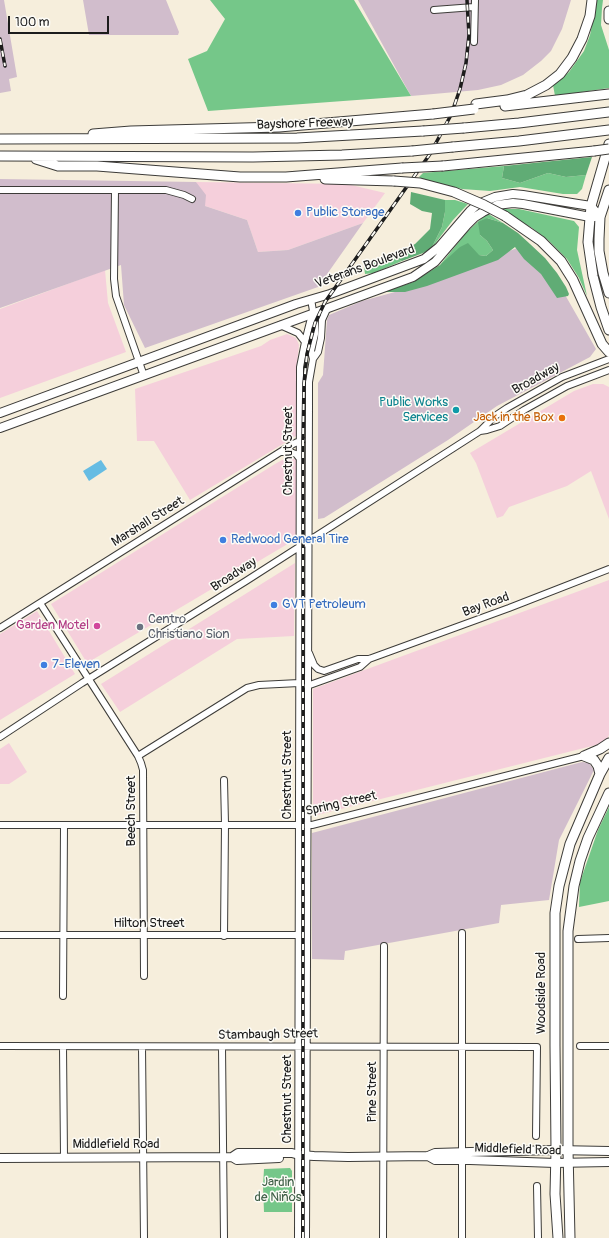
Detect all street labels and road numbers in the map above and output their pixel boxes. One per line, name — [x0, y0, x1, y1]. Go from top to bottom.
street label: Bayshore Freeway — [256, 115, 354, 133]
street label: Veterans Boulevard — [313, 242, 417, 292]
street label: Broadway — [510, 360, 562, 398]
street label: Chestnut Street — [281, 407, 297, 495]
street label: Marshall Street — [109, 494, 187, 550]
street label: Broadway — [208, 554, 260, 596]
street label: Bay Road — [460, 589, 512, 621]
street label: Chestnut Street — [280, 731, 296, 819]
street label: Beech Street — [124, 776, 140, 846]
street label: Spring Street — [304, 788, 378, 820]
street label: Hilton Street — [113, 916, 185, 932]
street label: Woodside Road — [534, 952, 550, 1034]
street label: Stambaugh Street — [218, 1026, 318, 1044]
street label: Chestnut Street — [280, 1055, 296, 1143]
street label: Pine Street — [365, 1061, 381, 1123]
street label: Middlefield Road — [72, 1137, 160, 1153]
street label: Middlefield Road — [474, 1141, 562, 1159]

